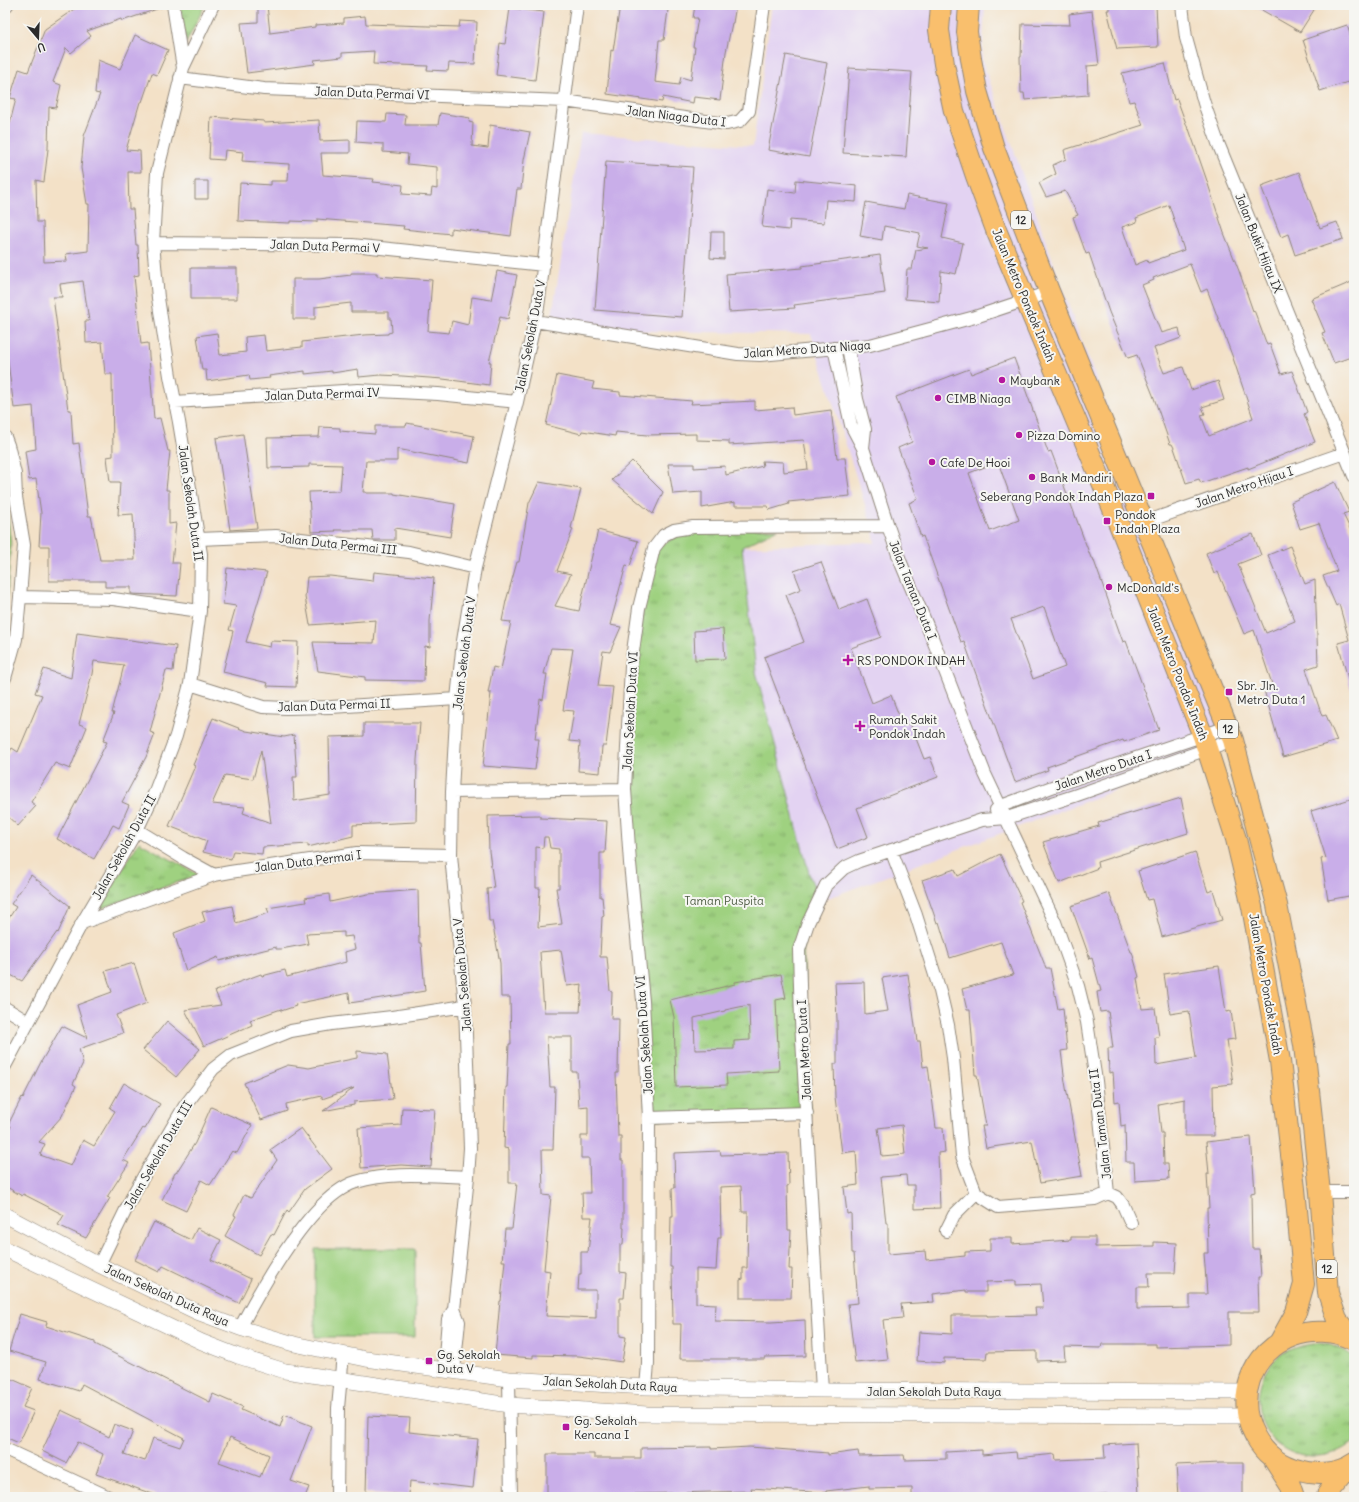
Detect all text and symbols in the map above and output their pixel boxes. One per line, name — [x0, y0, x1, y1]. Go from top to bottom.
north arrow — [18, 18, 58, 58]
text: U — [35, 40, 47, 55]
street label: Jalan Duta Permai VI — [314, 83, 430, 103]
street label: Jalan Niaga Duta I — [625, 102, 727, 130]
street label: Jalan Bukit Hijau IX — [1232, 191, 1286, 296]
road number: 12 — [1011, 211, 1031, 229]
street label: Jalan Metro Pondok Indah — [989, 226, 1059, 364]
street label: Jalan Duta Permai V — [270, 237, 381, 255]
street label: Jalan Sekolah Duta V — [512, 278, 548, 394]
street label: Jalan Metro Duta Niaga — [743, 337, 871, 361]
place label: Maybank — [1010, 373, 1060, 388]
marker: Maybank — [997, 375, 1007, 385]
street label: Jalan Duta Permai IV — [264, 384, 380, 404]
place label: CIMB Niaga — [946, 391, 1011, 406]
marker: CIMB Niaga — [933, 393, 943, 403]
place label: Pizza Domino — [1027, 428, 1100, 443]
marker: Pizza Domino — [1014, 430, 1024, 440]
street label: Jalan Sekolah Duta II — [175, 444, 207, 562]
place label: Cafe De Hooi — [940, 455, 1010, 470]
marker: Cafe De Hooi — [927, 457, 937, 467]
street label: Jalan Metro Hijau I — [1193, 463, 1295, 511]
place label: Bank Mandiri — [1040, 470, 1111, 485]
marker: Bank Mandiri — [1027, 472, 1037, 482]
place label: Seberang Pondok Indah Plaza — [980, 489, 1143, 504]
marker: Seberang Pondok Indah Plaza — [1146, 491, 1156, 501]
place label: Pondok Indah Plaza — [1115, 507, 1180, 536]
marker: Pondok Indah Plaza — [1102, 516, 1112, 526]
street label: Jalan Duta Permai III — [278, 530, 398, 558]
street label: Jalan Taman Duta I — [886, 538, 940, 642]
place label: McDonald's — [1117, 580, 1179, 595]
marker: McDonald's — [1104, 582, 1114, 592]
street label: Jalan Sekolah Duta V — [450, 595, 478, 711]
street label: Jalan Metro Pondok Indah — [1144, 604, 1212, 742]
street label: Jalan Sekolah Duta VI — [619, 651, 641, 771]
place label: RS PONDOK INDAH — [857, 653, 966, 668]
marker: RS PONDOK INDAH — [842, 654, 854, 666]
place label: Sbr. Jln. Metro Duta 1 — [1237, 678, 1306, 707]
marker: Sbr. Jln. Metro Duta 1 — [1224, 687, 1234, 697]
street label: Jalan Duta Permai II — [277, 696, 391, 714]
place label: Rumah Sakit Pondok Indah — [869, 712, 945, 741]
marker: Rumah Sakit Pondok Indah — [854, 720, 866, 732]
road number: 12 — [1218, 720, 1238, 738]
street label: Jalan Metro Duta I — [1053, 746, 1153, 794]
street label: Jalan Sekolah Duta II — [89, 792, 159, 902]
street label: Jalan Duta Permai I — [254, 847, 362, 875]
park label: Taman Puspita — [684, 893, 764, 908]
street label: Jalan Metro Pondok Indah — [1246, 912, 1286, 1056]
street label: Jalan Sekolah Duta V — [450, 917, 474, 1033]
street label: Jalan Sekolah Duta VI — [632, 975, 656, 1095]
street label: Jalan Metro Duta I — [794, 999, 814, 1101]
street label: Jalan Taman Duta II — [1086, 1068, 1114, 1180]
street label: Jalan Sekolah Duta III — [121, 1098, 195, 1212]
road number: 12 — [1317, 1260, 1337, 1278]
street label: Jalan Sekolah Duta Raya — [102, 1261, 232, 1329]
place label: Gg. Sekolah Duta V — [437, 1347, 500, 1376]
marker: Gg. Sekolah Duta V — [424, 1356, 434, 1366]
street label: Jalan Sekolah Duta Raya — [542, 1373, 678, 1395]
street label: Jalan Sekolah Duta Raya — [867, 1384, 1002, 1399]
place label: Gg. Sekolah Kencana I — [574, 1413, 637, 1442]
marker: Gg. Sekolah Kencana I — [561, 1422, 571, 1432]

